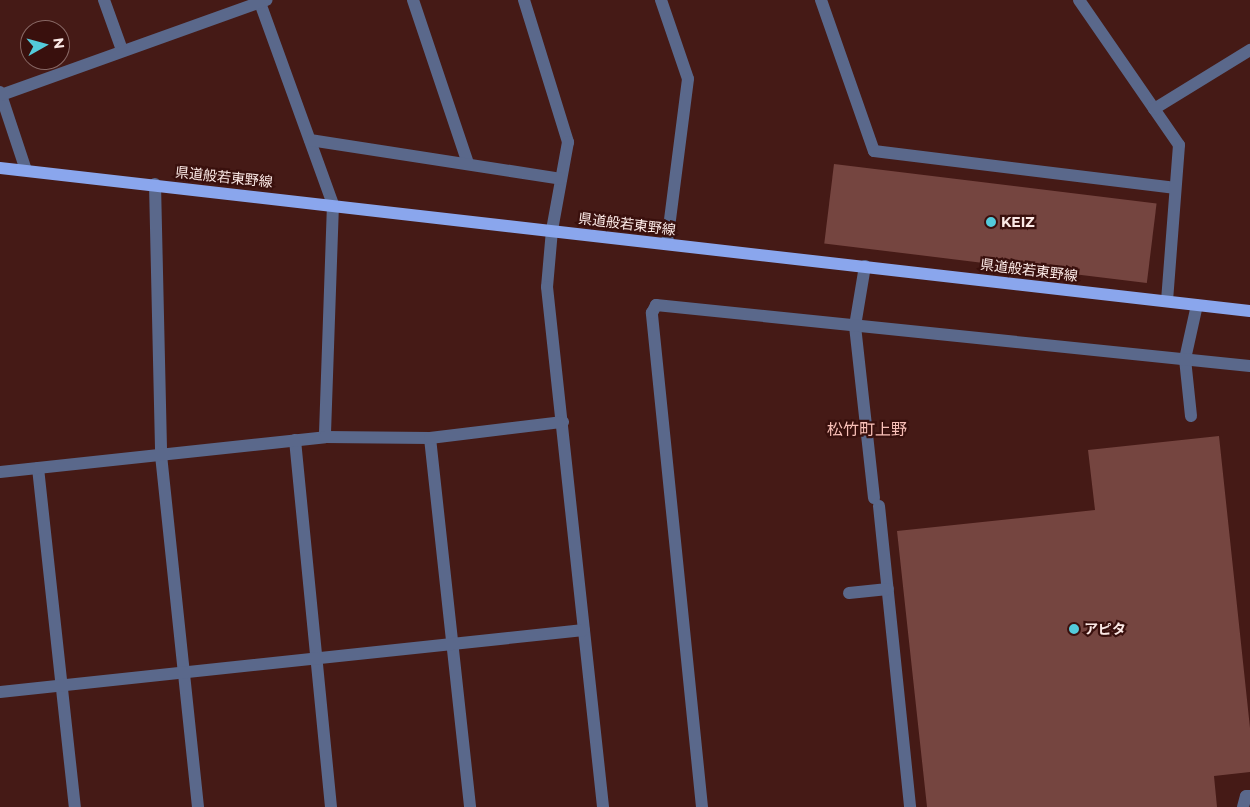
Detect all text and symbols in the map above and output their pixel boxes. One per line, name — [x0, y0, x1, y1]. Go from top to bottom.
north arrow — [20, 20, 70, 70]
text: N — [49, 37, 69, 50]
street label: 県道般若東野線 — [174, 164, 274, 190]
street label: 県道般若東野線 — [577, 210, 677, 238]
place label: KEIZ — [1001, 214, 1035, 230]
marker: KEIZ — [985, 216, 997, 228]
street label: 県道般若東野線 — [979, 256, 1079, 284]
district label: 松竹町上野 — [827, 420, 907, 440]
place label: アピタ — [1084, 621, 1126, 637]
marker: アピタ — [1068, 623, 1080, 635]

